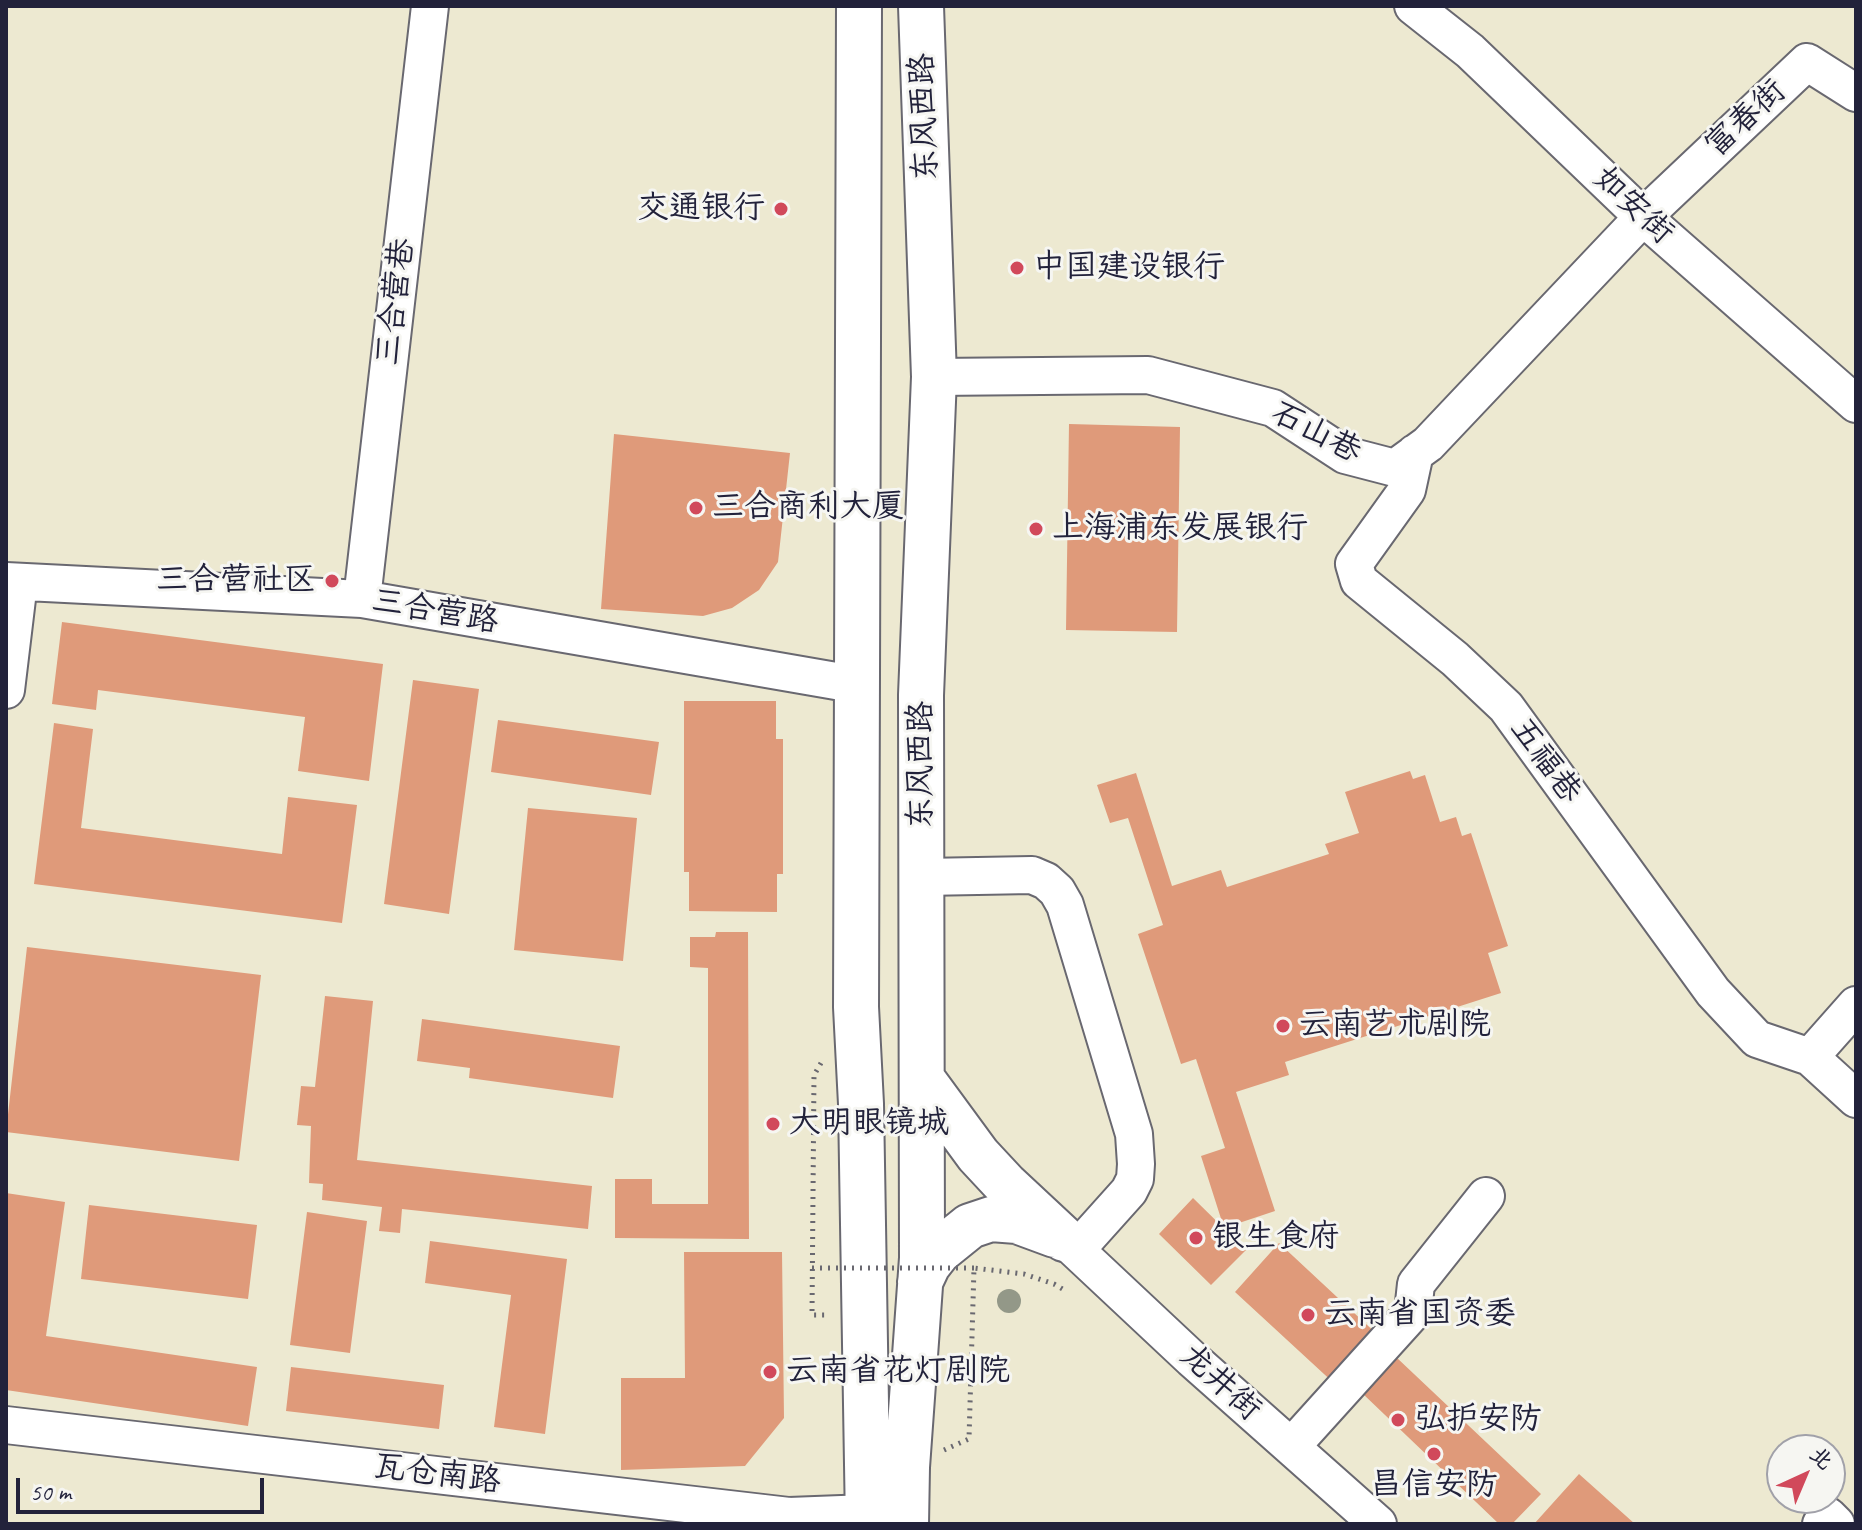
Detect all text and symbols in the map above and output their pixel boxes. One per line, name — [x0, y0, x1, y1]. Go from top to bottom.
street label: 东风西路 — [904, 52, 946, 182]
street label: 富春街 — [1698, 72, 1794, 166]
street label: 如安街 — [1585, 159, 1681, 253]
place label: 交通银行 — [637, 190, 765, 228]
marker: 交通银行 — [772, 200, 790, 218]
street label: 三合营巷 — [369, 236, 423, 368]
place label: 中国建设银行 — [1033, 249, 1225, 287]
marker: 中国建设银行 — [1008, 259, 1026, 277]
street label: 石山巷 — [1265, 394, 1367, 472]
place label: 三合商利大厦 — [712, 489, 904, 527]
marker: 三合商利大厦 — [687, 499, 705, 517]
place label: 上海浦东发展银行 — [1052, 510, 1308, 548]
marker: 上海浦东发展银行 — [1027, 520, 1045, 538]
place label: 三合营社区 — [156, 562, 316, 600]
marker: 三合营社区 — [323, 572, 341, 590]
street label: 三合营路 — [369, 582, 501, 642]
street label: 东风西路 — [903, 701, 941, 829]
street label: 五福巷 — [1501, 711, 1589, 811]
place label: 云南艺术剧院 — [1299, 1007, 1491, 1045]
marker: 云南艺术剧院 — [1274, 1017, 1292, 1035]
place label: 大明眼镜城 — [789, 1105, 949, 1143]
marker: 大明眼镜城 — [764, 1115, 782, 1133]
place label: 银生食府 — [1212, 1219, 1340, 1257]
marker: 银生食府 — [1187, 1229, 1205, 1247]
place label: 云南省国资委 — [1324, 1296, 1516, 1334]
marker: 云南省国资委 — [1299, 1306, 1317, 1324]
street label: 龙井街 — [1171, 1337, 1269, 1429]
place label: 云南省花灯剧院 — [786, 1353, 1010, 1391]
marker: 云南省花灯剧院 — [761, 1363, 779, 1381]
place label: 弘护安防 — [1414, 1401, 1542, 1439]
marker: 弘护安防 — [1389, 1411, 1407, 1429]
north arrow — [1766, 1434, 1846, 1514]
text: 北 — [1804, 1440, 1839, 1476]
marker: 昌信安防 — [1425, 1445, 1443, 1463]
street label: 瓦仓南路 — [371, 1448, 503, 1502]
scale bar — [20, 1462, 268, 1512]
place label: 昌信安防 — [1370, 1467, 1498, 1505]
text: 50 m — [30, 1477, 71, 1507]

